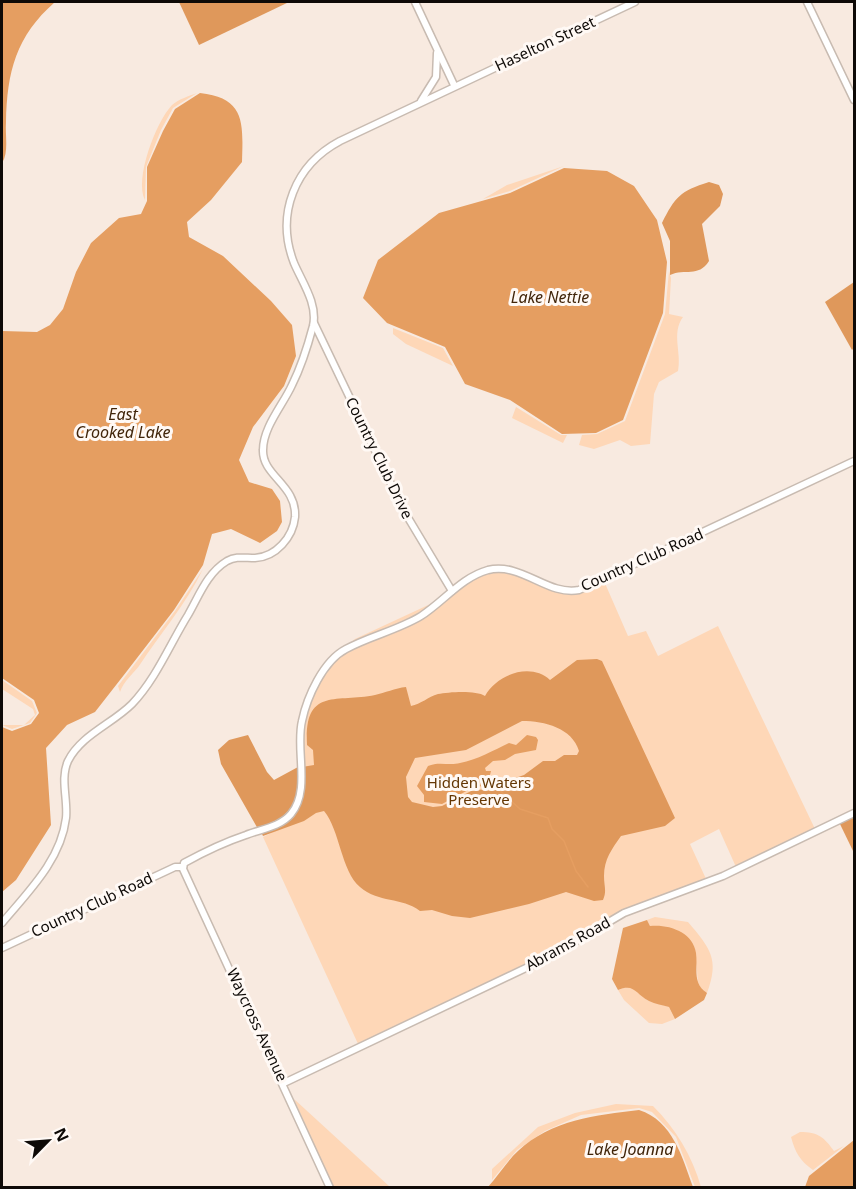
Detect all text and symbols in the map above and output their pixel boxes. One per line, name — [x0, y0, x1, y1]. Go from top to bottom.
street label: Haselton Street — [491, 11, 599, 75]
water label: Lake Nettie — [511, 286, 589, 308]
street label: Country Club Drive — [342, 393, 418, 522]
water label: East Crooked Lake — [76, 403, 170, 443]
street label: Country Club Road — [577, 523, 706, 595]
park label: Hidden Waters Preserve — [427, 772, 531, 809]
street label: Country Club Road — [28, 867, 156, 941]
street label: Abrams Road — [521, 912, 614, 975]
street label: Waycross Avenue — [223, 965, 293, 1084]
north arrow — [18, 1111, 78, 1171]
text: N — [49, 1124, 74, 1145]
water label: Lake Joanna — [587, 1138, 673, 1160]

